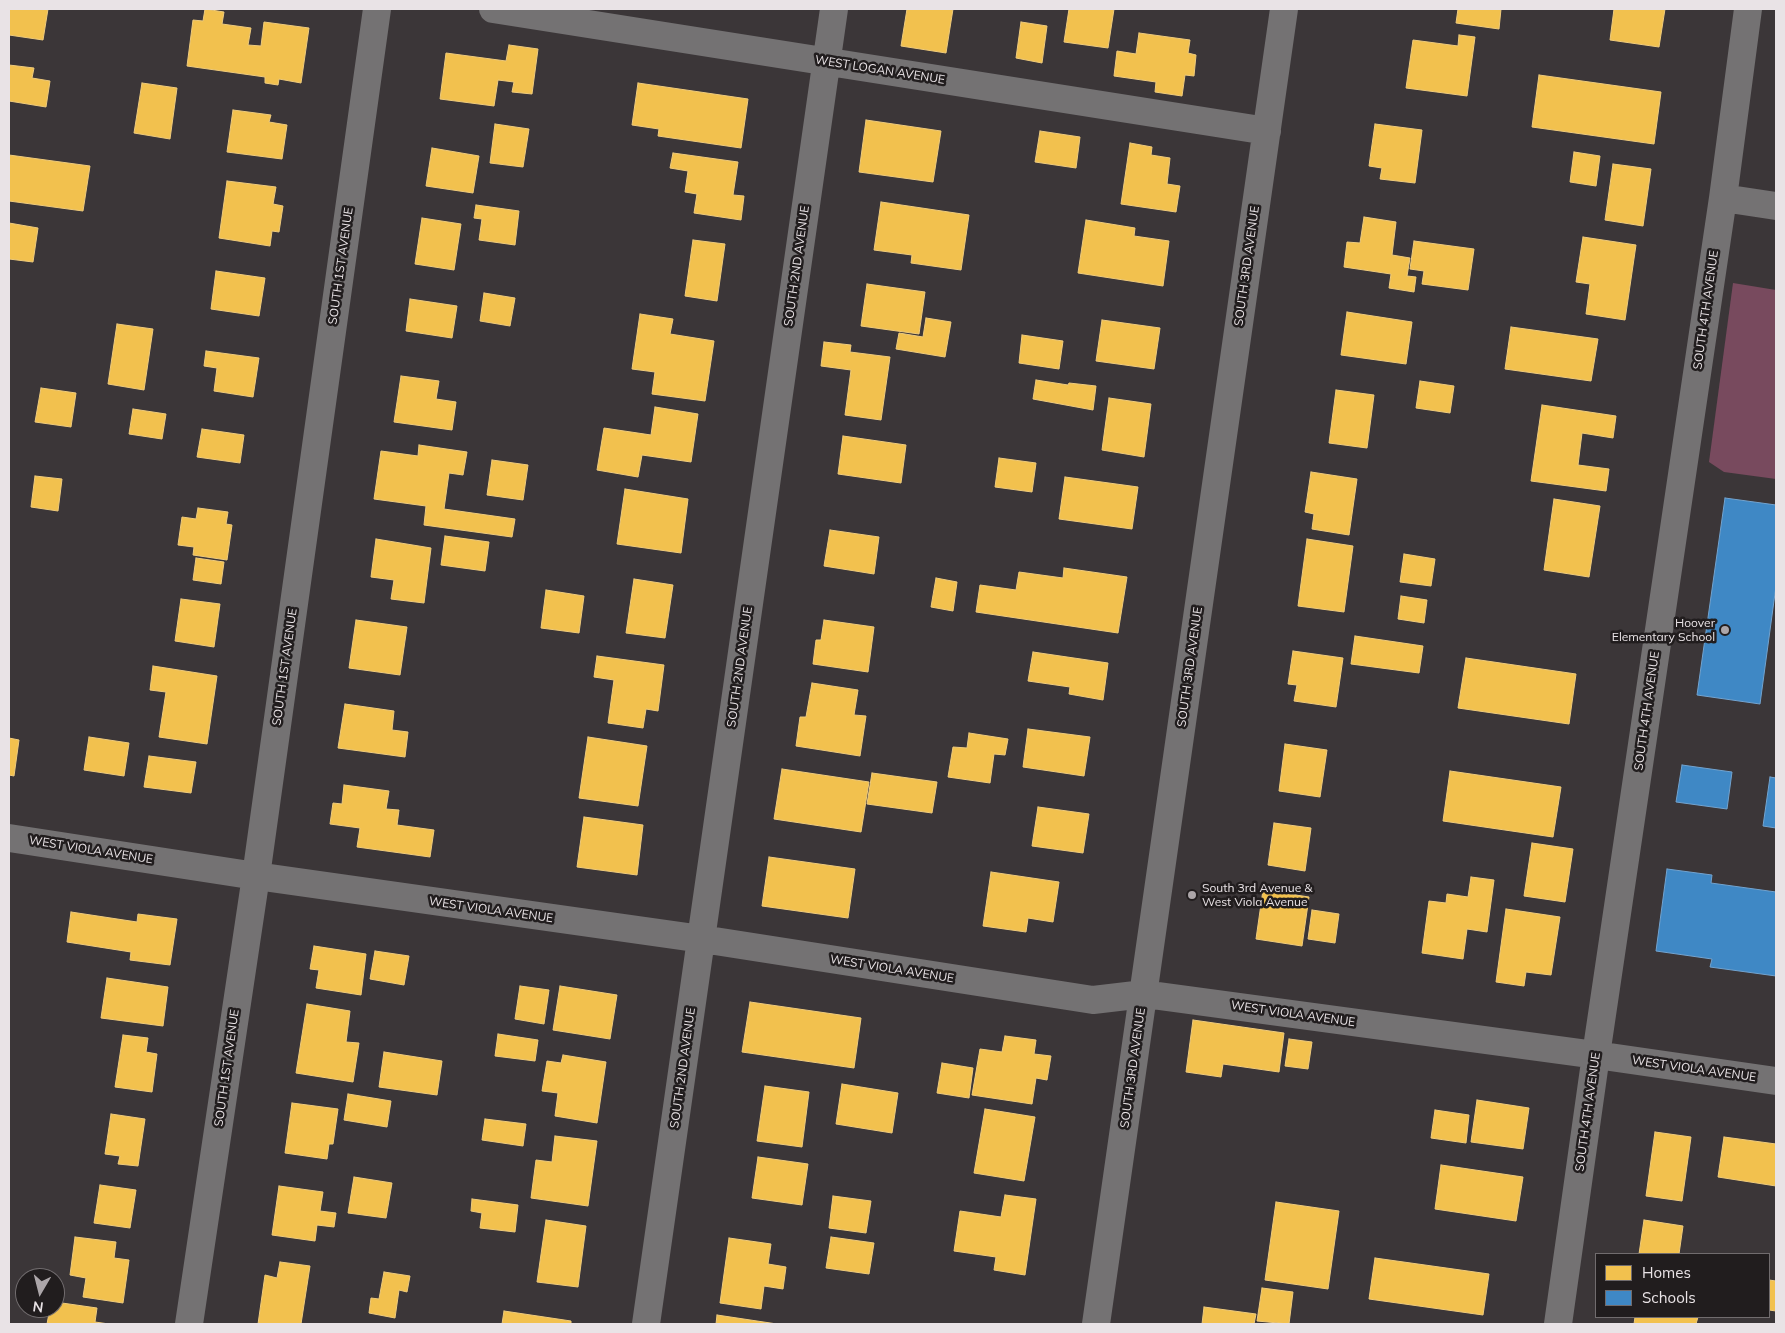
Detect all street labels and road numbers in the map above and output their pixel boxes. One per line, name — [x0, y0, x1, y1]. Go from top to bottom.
street label: WEST LOGAN AVENUE — [814, 53, 946, 87]
street label: SOUTH 2ND AVENUE — [781, 205, 813, 327]
street label: SOUTH 3RD AVENUE — [1231, 205, 1263, 327]
street label: SOUTH 1ST AVENUE — [326, 206, 356, 326]
street label: SOUTH 4TH AVENUE — [1691, 249, 1721, 371]
street label: SOUTH 2ND AVENUE — [724, 606, 756, 728]
street label: SOUTH 3RD AVENUE — [1174, 606, 1206, 728]
street label: SOUTH 1ST AVENUE — [270, 607, 300, 727]
street label: SOUTH 4TH AVENUE — [1632, 650, 1662, 772]
street label: WEST VIOLA AVENUE — [28, 833, 154, 867]
street label: WEST VIOLA AVENUE — [428, 894, 554, 926]
street label: WEST VIOLA AVENUE — [829, 952, 955, 986]
street label: WEST VIOLA AVENUE — [1230, 998, 1356, 1030]
street label: SOUTH 2ND AVENUE — [667, 1007, 699, 1129]
street label: SOUTH 3RD AVENUE — [1117, 1007, 1149, 1129]
street label: SOUTH 1ST AVENUE — [212, 1008, 242, 1128]
street label: SOUTH 4TH AVENUE — [1573, 1051, 1603, 1173]
street label: WEST VIOLA AVENUE — [1631, 1053, 1757, 1085]

